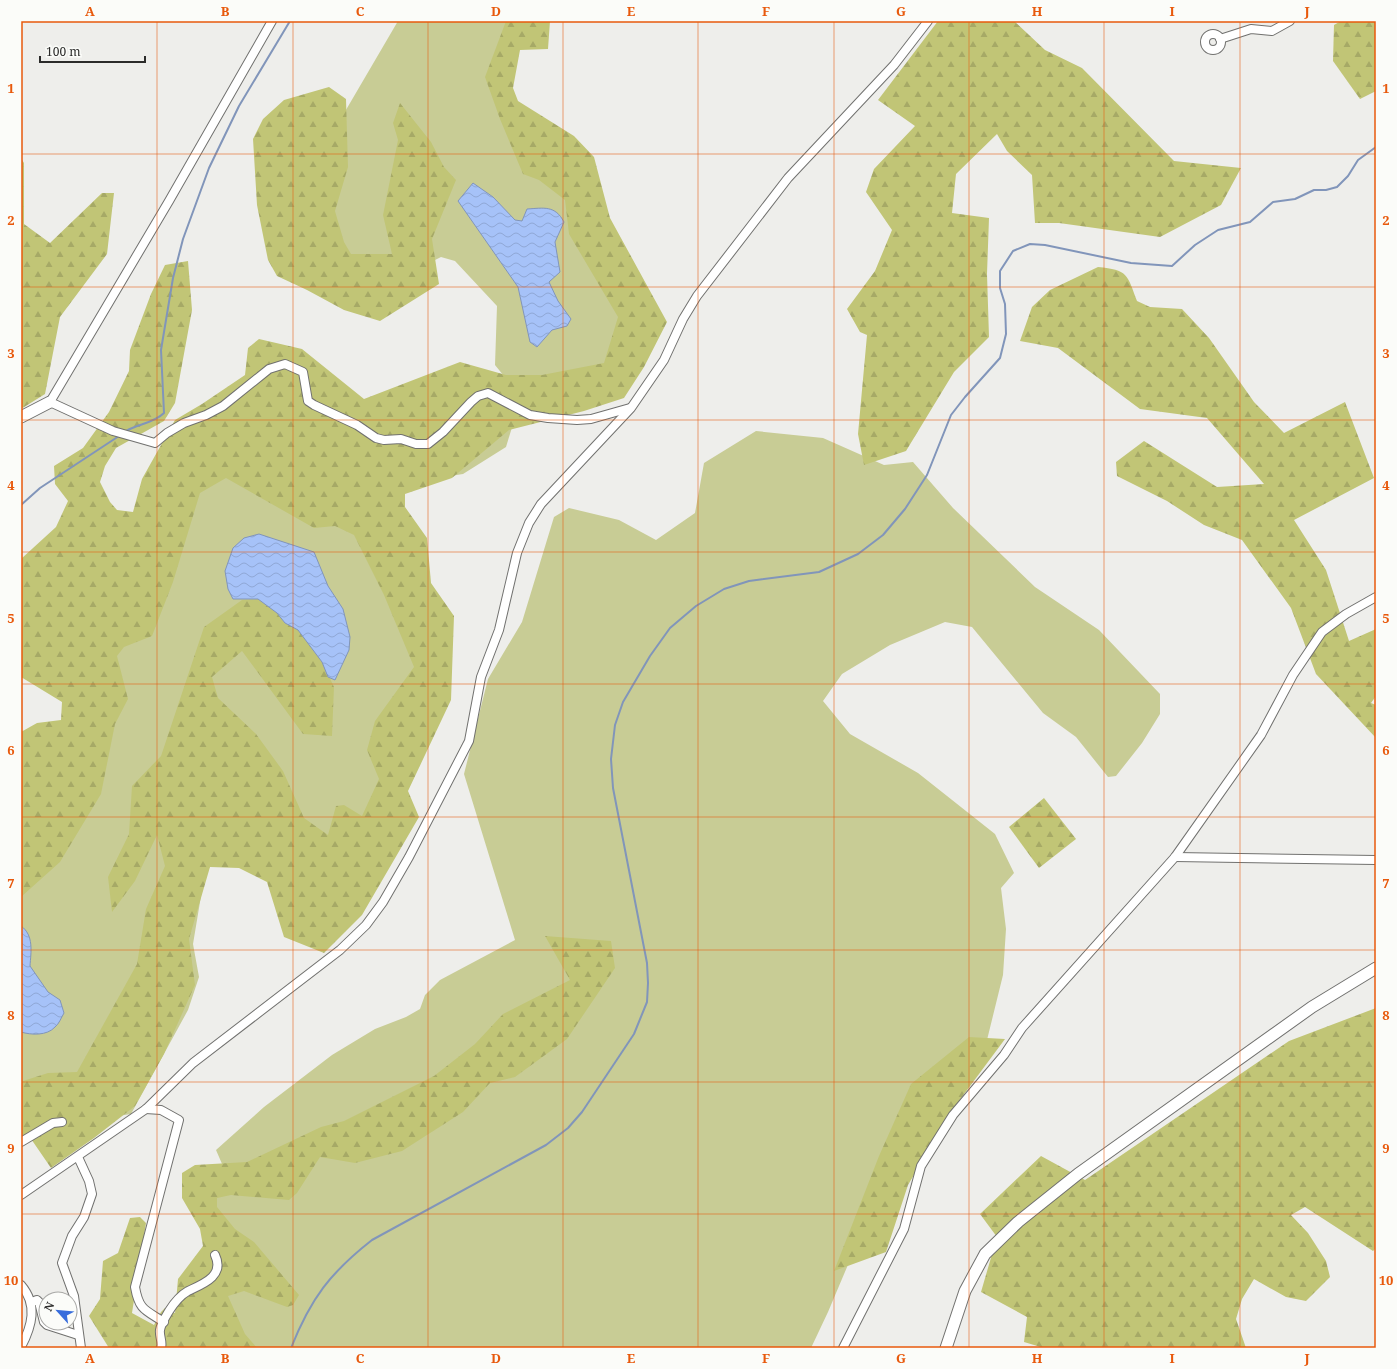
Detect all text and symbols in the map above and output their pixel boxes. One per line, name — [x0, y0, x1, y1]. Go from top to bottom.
text: A — [85, 2, 95, 20]
text: B — [221, 2, 230, 20]
text: C — [356, 2, 365, 20]
text: D — [491, 2, 501, 20]
text: E — [627, 2, 636, 20]
text: F — [762, 2, 770, 20]
text: G — [896, 2, 906, 20]
text: H — [1032, 2, 1043, 20]
text: I — [1169, 2, 1175, 20]
text: J — [1303, 2, 1310, 20]
scale bar — [40, 38, 145, 64]
text: 100 m — [46, 43, 81, 60]
text: 1 — [7, 79, 15, 97]
text: 1 — [1382, 79, 1390, 97]
text: 2 — [7, 211, 15, 229]
text: 2 — [1382, 211, 1390, 229]
text: 3 — [7, 344, 15, 362]
text: 3 — [1382, 344, 1390, 362]
text: 4 — [7, 476, 15, 494]
text: 4 — [1382, 476, 1390, 494]
text: 5 — [7, 609, 15, 627]
text: 5 — [1382, 609, 1390, 627]
text: 6 — [7, 741, 15, 759]
text: 6 — [1382, 741, 1390, 759]
text: 7 — [7, 874, 15, 892]
text: 7 — [1382, 874, 1390, 892]
text: 8 — [7, 1006, 15, 1024]
text: 8 — [1382, 1006, 1390, 1024]
text: 9 — [7, 1139, 15, 1157]
text: 9 — [1382, 1139, 1390, 1157]
text: 10 — [4, 1271, 18, 1289]
text: 10 — [1379, 1271, 1393, 1289]
north arrow — [38, 1291, 78, 1331]
text: N — [40, 1299, 57, 1314]
text: A — [85, 1349, 95, 1367]
text: B — [221, 1349, 230, 1367]
text: C — [356, 1349, 365, 1367]
text: D — [491, 1349, 501, 1367]
text: E — [627, 1349, 636, 1367]
text: F — [762, 1349, 770, 1367]
text: G — [896, 1349, 906, 1367]
text: H — [1032, 1349, 1043, 1367]
text: I — [1169, 1349, 1175, 1367]
text: J — [1303, 1349, 1310, 1367]

